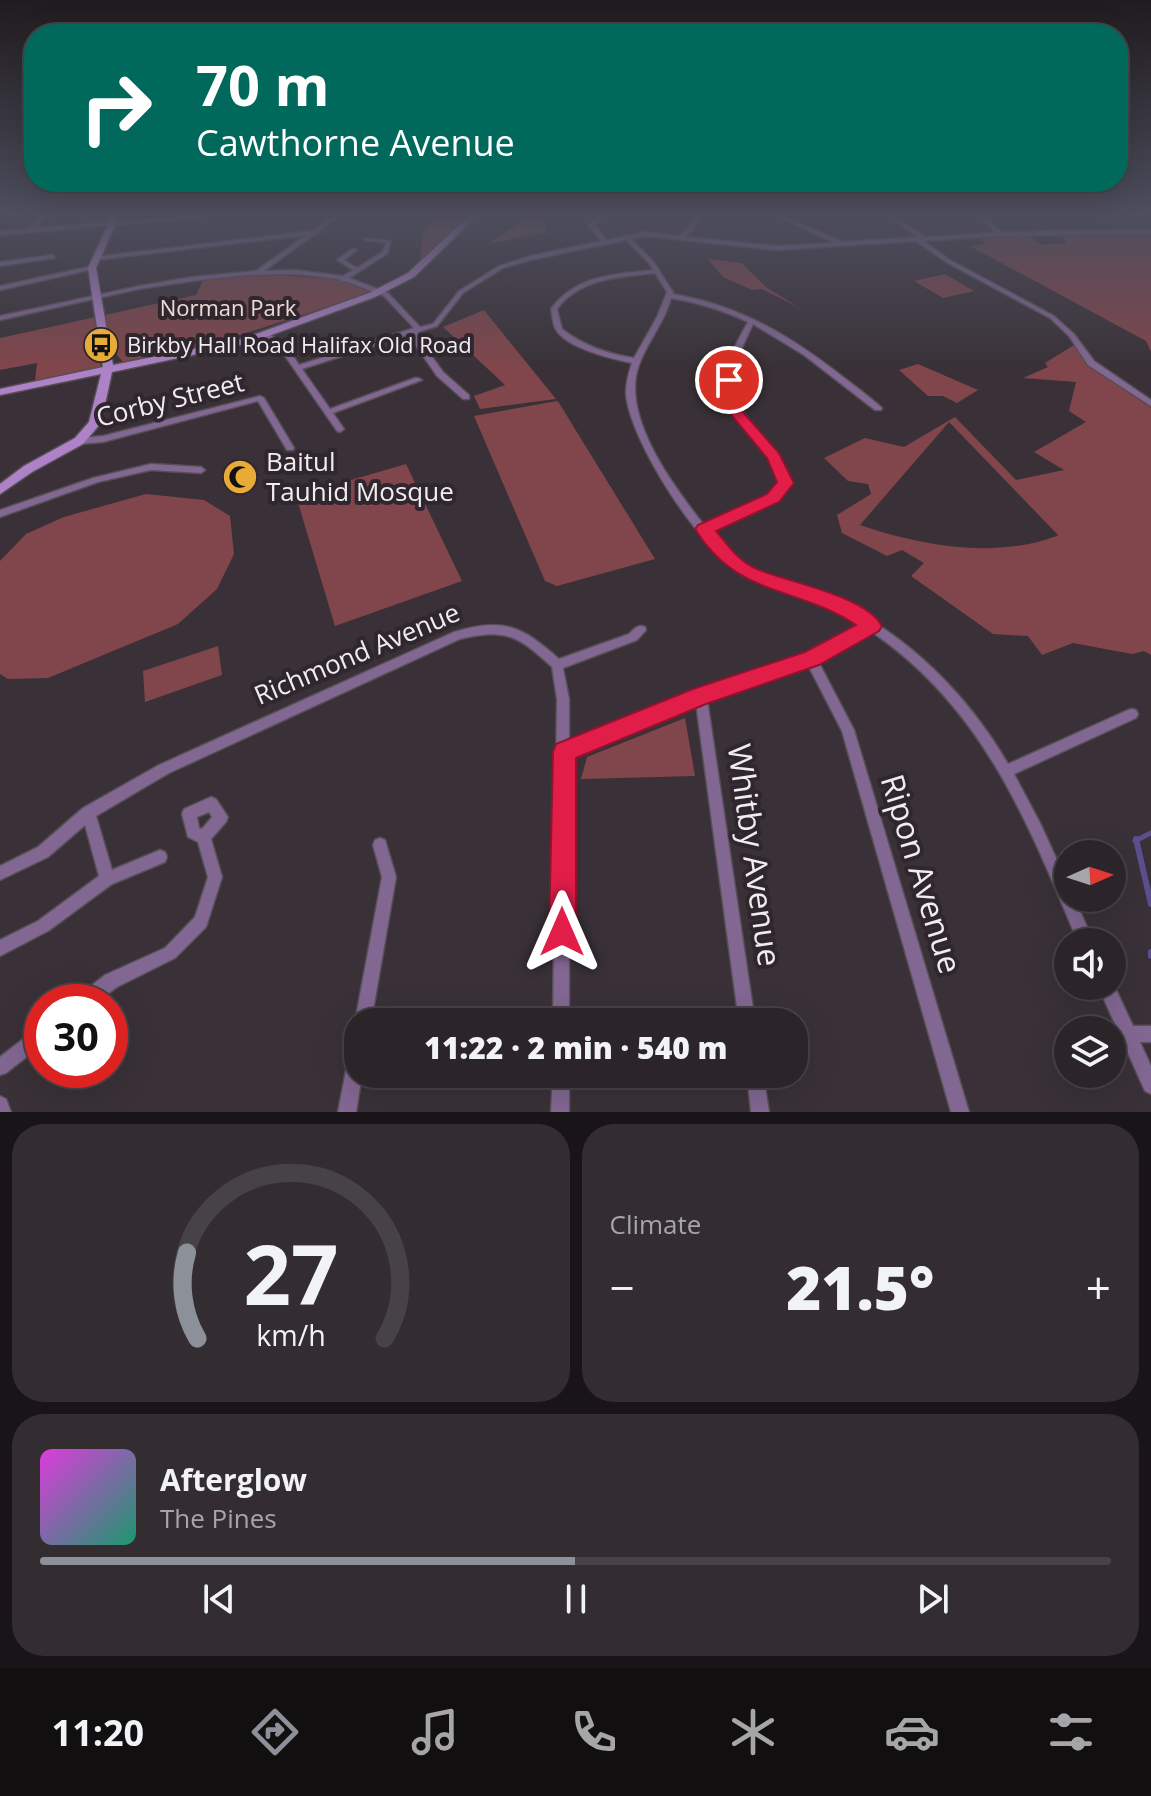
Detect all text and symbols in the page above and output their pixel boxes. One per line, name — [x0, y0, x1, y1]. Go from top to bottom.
text: 70 m — [196, 46, 330, 122]
icon: right — [64, 56, 168, 160]
text: Cawthorne Avenue — [196, 118, 515, 167]
park label: Norman Park — [160, 292, 297, 322]
bus stop icon: Birkby Hall Road Halifax Old Road — [82, 326, 120, 364]
place label: Birkby Hall Road Halifax Old Road — [127, 329, 472, 359]
pin — [695, 346, 763, 414]
icon: arrive — [707, 358, 751, 402]
street label: Corby Street — [92, 363, 247, 435]
place label: Baitul Tauhid Mosque — [266, 443, 454, 509]
mosque icon: Baitul Tauhid Mosque — [221, 458, 259, 496]
street label: Richmond Avenue — [248, 594, 465, 713]
street label: Whitby Avenue — [719, 741, 792, 969]
street label: Ripon Avenue — [872, 769, 973, 978]
north arrow — [1054, 840, 1126, 912]
map controls — [1054, 840, 1126, 1088]
position arrow — [520, 890, 604, 974]
button: sound — [1054, 928, 1126, 1000]
speed limit sign: 30 — [24, 984, 128, 1088]
button: layers — [1054, 1016, 1126, 1088]
text: 11:22 · 2 min · 540 m — [424, 1027, 728, 1068]
text: Climate — [610, 1206, 701, 1242]
text: 27 — [243, 1216, 338, 1329]
text: 21.5° — [786, 1246, 934, 1328]
text: − — [610, 1257, 635, 1317]
text: + — [1086, 1257, 1111, 1317]
text: km/h — [256, 1315, 325, 1354]
text: Afterglow — [160, 1459, 307, 1500]
text: The Pines — [160, 1500, 277, 1536]
icon: previous — [197, 1577, 241, 1621]
icon: pause — [554, 1577, 598, 1621]
icon: next — [911, 1577, 955, 1621]
icon: directions — [247, 1704, 303, 1760]
icon: music — [407, 1704, 463, 1760]
icon: phone — [566, 1704, 622, 1760]
icon: climate — [725, 1704, 781, 1760]
icon: car — [884, 1704, 940, 1760]
icon: filters — [1043, 1704, 1099, 1760]
text: 11:20 — [52, 1708, 144, 1757]

